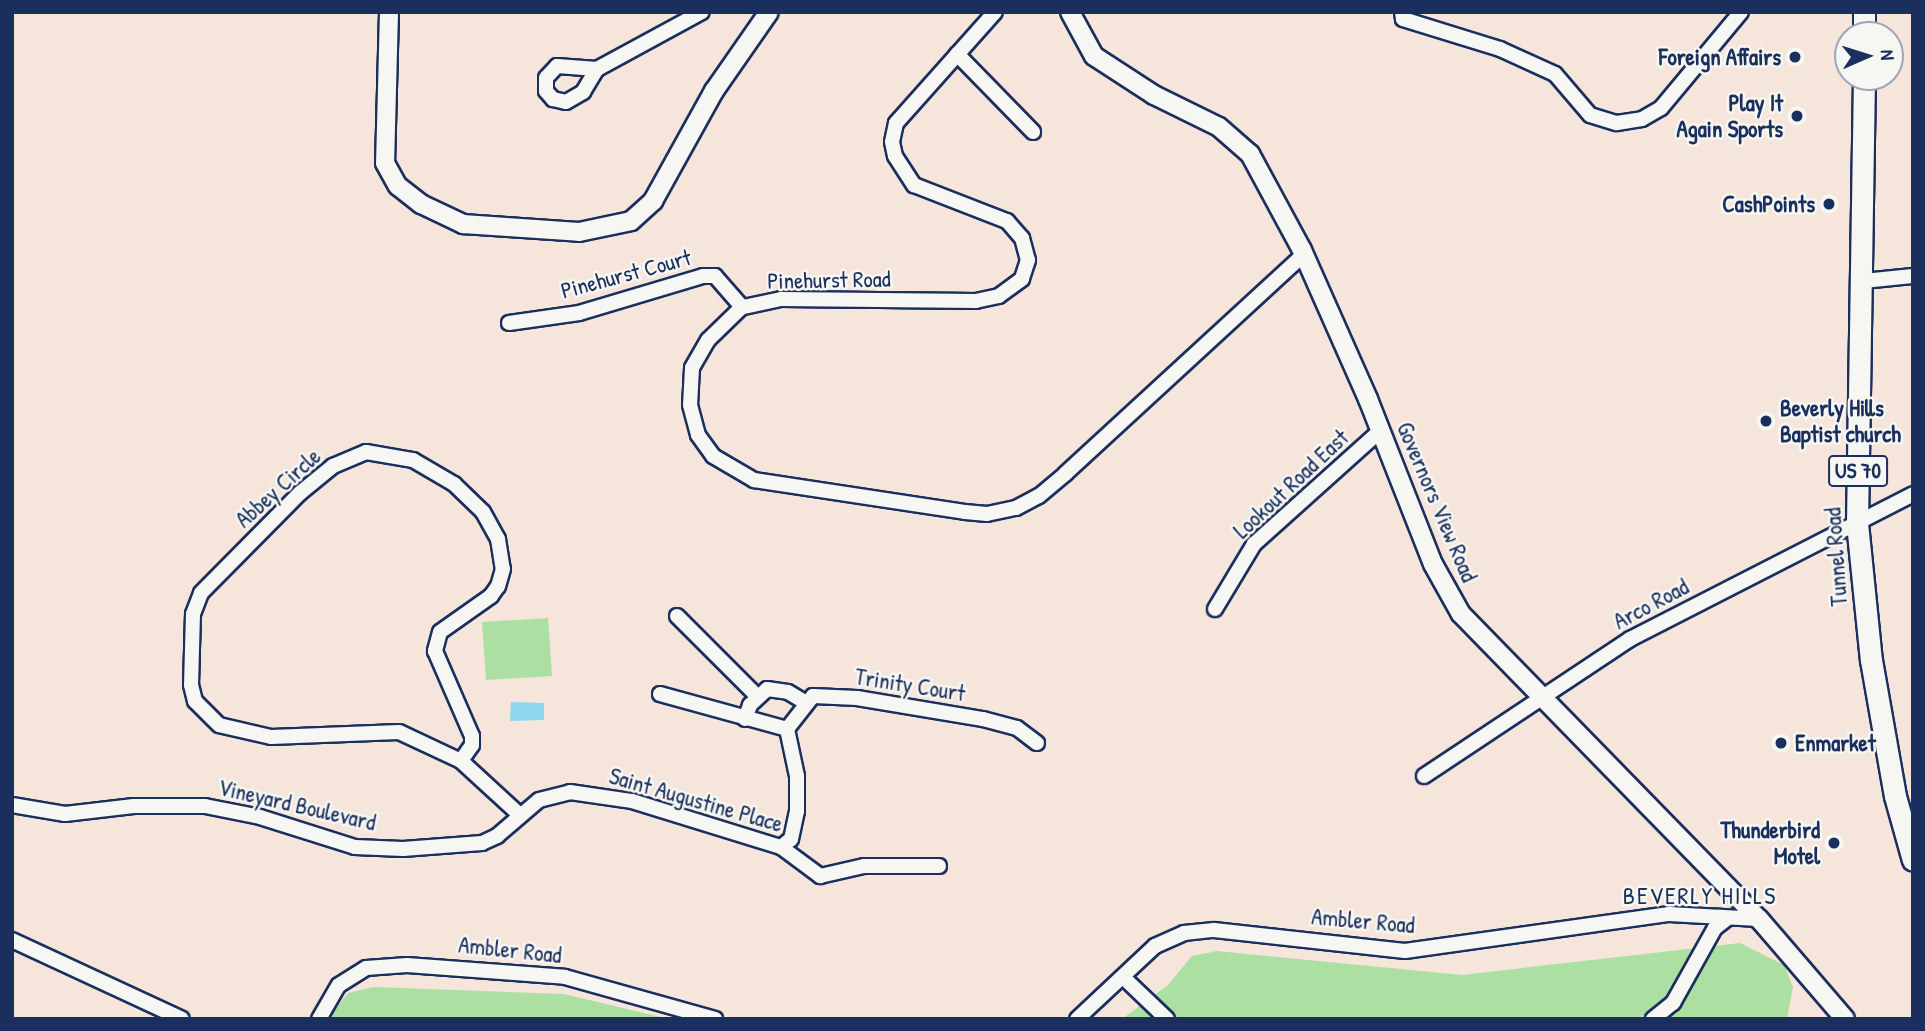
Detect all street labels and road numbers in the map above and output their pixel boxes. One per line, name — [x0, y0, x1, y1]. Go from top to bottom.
street label: Pinehurst Court — [558, 243, 694, 305]
street label: Pinehurst Road — [767, 265, 891, 295]
street label: Governors View Road — [1391, 418, 1483, 586]
street label: Lookout Road East — [1228, 424, 1354, 544]
street label: Abbey Circle — [230, 443, 326, 533]
road number: US 70 — [1826, 454, 1890, 489]
street label: Tunnel Road — [1819, 507, 1853, 607]
street label: Arco Road — [1609, 573, 1693, 635]
street label: Trinity Court — [853, 663, 967, 707]
street label: Saint Augustine Place — [606, 762, 786, 838]
street label: Vineyard Boulevard — [215, 773, 379, 837]
street label: Ambler Road — [1310, 903, 1416, 939]
street label: Ambler Road — [457, 931, 563, 969]

